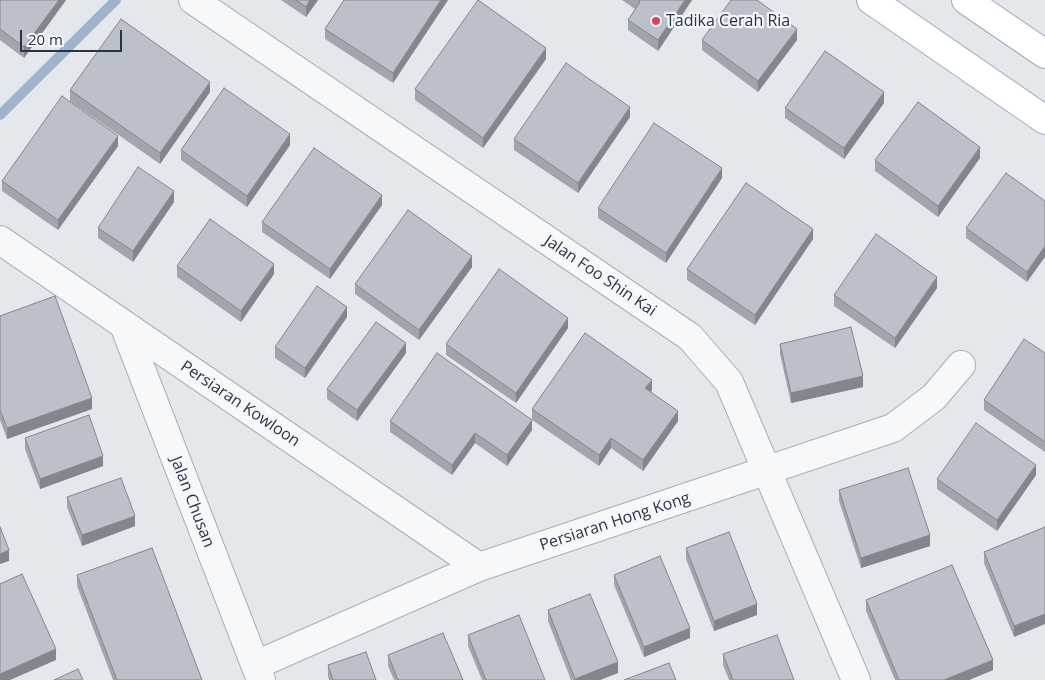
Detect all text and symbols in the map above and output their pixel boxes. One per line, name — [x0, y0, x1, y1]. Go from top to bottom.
place label: Tadika Cerah Ria — [666, 11, 790, 31]
marker: Tadika Cerah Ria — [650, 15, 662, 27]
scale bar — [22, 20, 125, 52]
text: 20 m — [28, 29, 63, 49]
street label: Jalan Foo Shin Kai — [540, 231, 660, 321]
street label: Persiaran Kowloon — [177, 357, 303, 451]
street label: Jalan Chusan — [166, 454, 218, 550]
street label: Persiaran Hong Kong — [537, 489, 693, 555]

